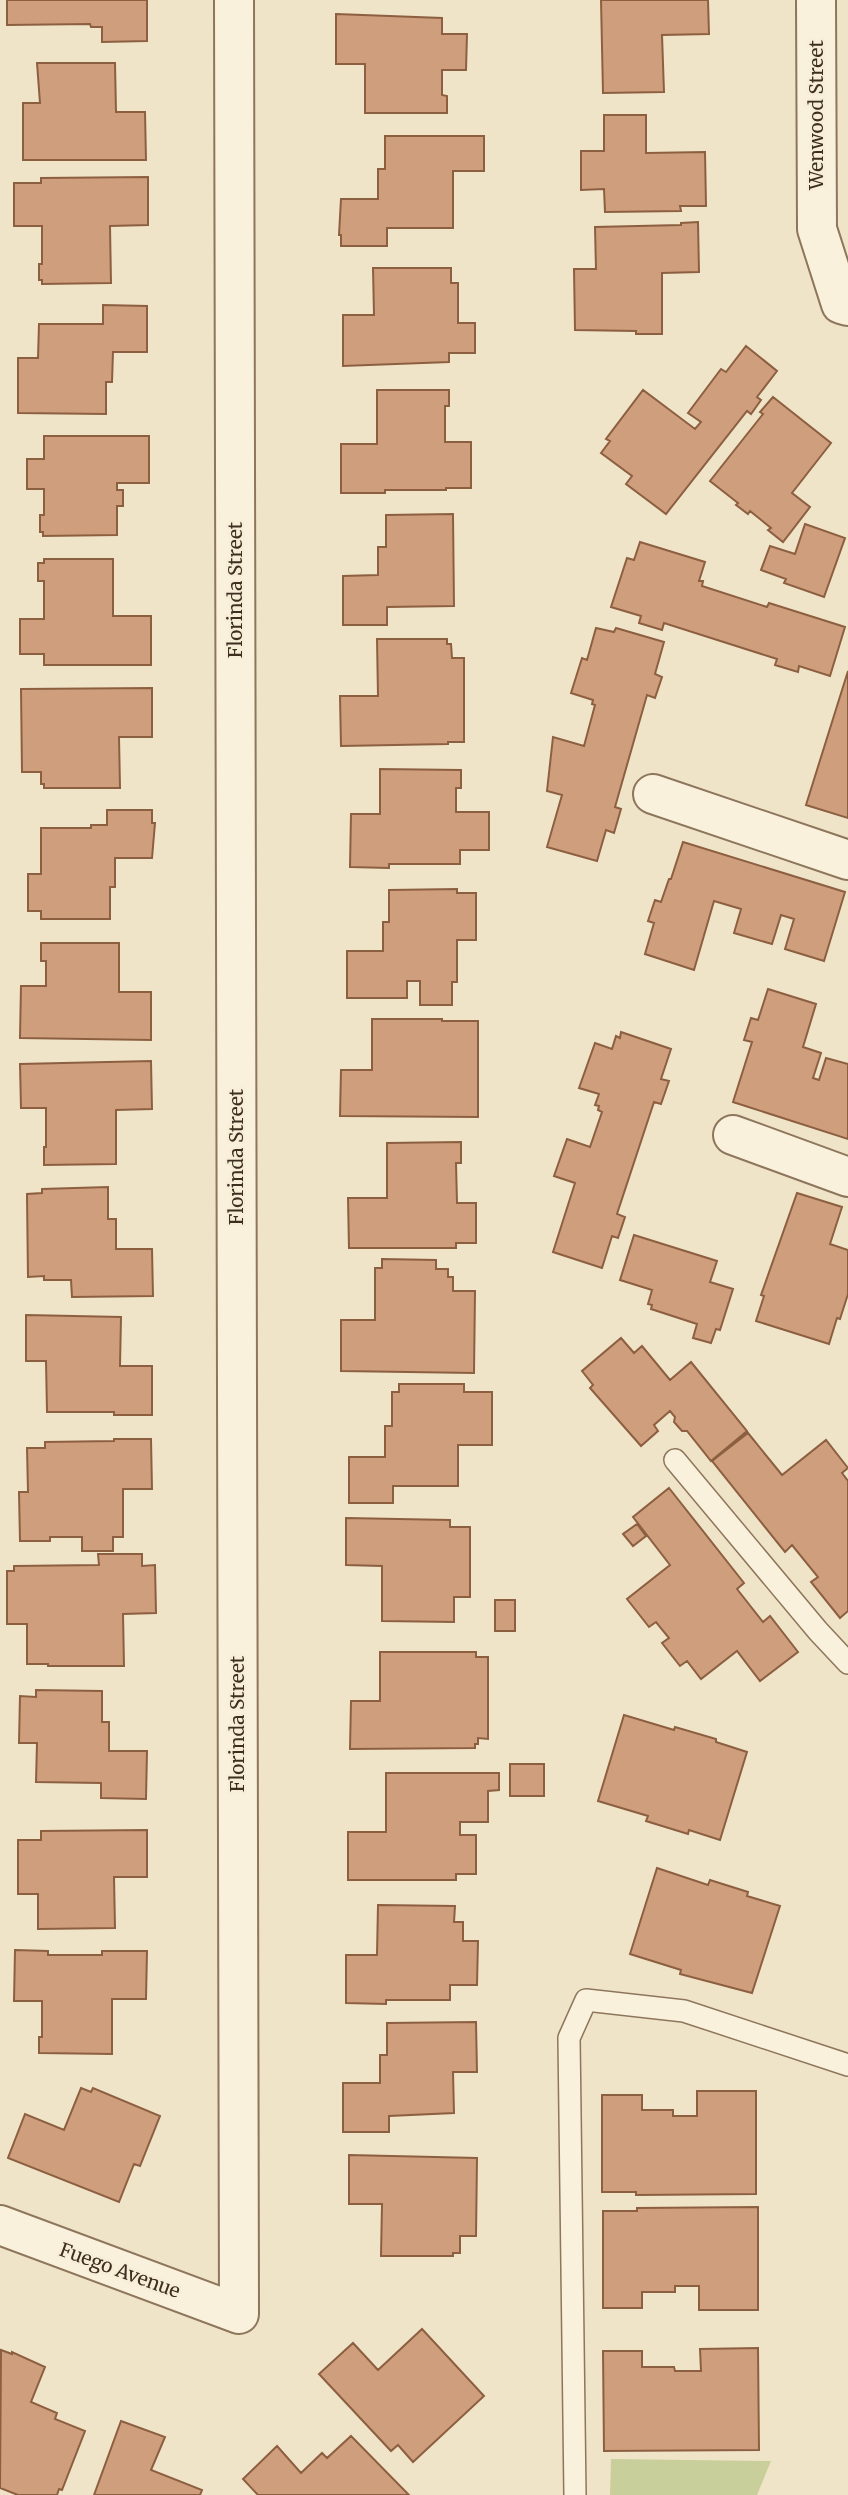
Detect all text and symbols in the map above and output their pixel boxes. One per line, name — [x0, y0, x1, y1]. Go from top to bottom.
street label: Wenwood Street — [804, 40, 828, 191]
street label: Florinda Street — [223, 521, 247, 658]
street label: Florinda Street — [224, 1088, 248, 1225]
street label: Florinda Street — [225, 1655, 249, 1792]
street label: Fuego Avenue — [56, 2237, 184, 2303]

